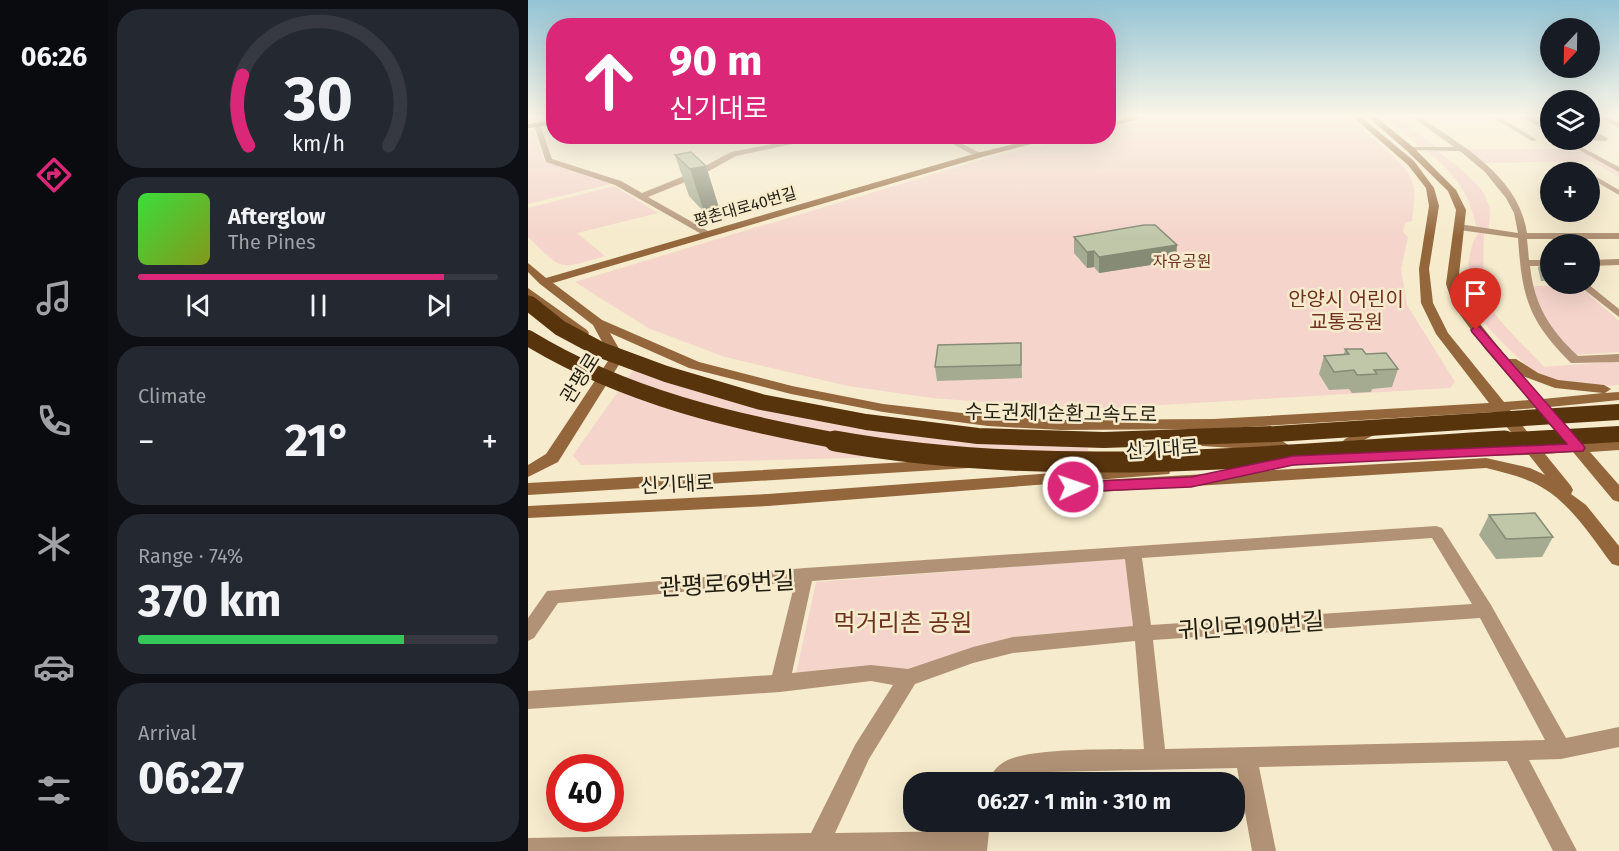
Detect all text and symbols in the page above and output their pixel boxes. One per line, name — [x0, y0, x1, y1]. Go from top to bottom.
north arrow — [1540, 18, 1600, 78]
map controls — [1540, 18, 1600, 294]
text: 90 m — [669, 36, 763, 86]
text: 06:26 — [21, 41, 87, 73]
icon: ahead — [570, 42, 648, 120]
text: 30 — [283, 62, 352, 137]
button: layers — [1540, 90, 1600, 150]
text: 신기대로 — [669, 93, 768, 125]
text: km/h — [291, 131, 345, 157]
icon: directions — [33, 154, 75, 196]
button: + — [1540, 162, 1600, 222]
street label: 평촌대로40번길 — [692, 183, 798, 231]
text: Afterglow — [228, 203, 325, 230]
text: The Pines — [228, 230, 315, 254]
button: − — [1540, 234, 1600, 294]
park label: 자유공원 — [1153, 252, 1211, 271]
pin — [1450, 268, 1501, 330]
icon: music — [33, 277, 75, 319]
icon: arrive — [1459, 277, 1492, 310]
park label: 안양시 어린이 교통공원 — [1288, 287, 1404, 334]
icon: previous — [182, 289, 215, 322]
icon: pause — [302, 289, 335, 322]
icon: next — [422, 289, 455, 322]
street label: 관평로 — [555, 348, 605, 408]
text: Climate — [138, 384, 206, 408]
street label: 수도권제1순환고속도로 — [964, 399, 1158, 427]
icon: phone — [33, 400, 75, 442]
text: 21° — [285, 414, 351, 468]
text: − — [138, 422, 155, 462]
text: + — [482, 422, 498, 462]
street label: 신기대로 — [1124, 434, 1200, 464]
position arrow — [1041, 455, 1105, 519]
street label: 신기대로 — [640, 470, 714, 498]
icon: climate — [33, 523, 75, 565]
text: Range · 74% — [138, 544, 243, 568]
street label: 관평로69번길 — [659, 566, 795, 602]
text: 370 km — [138, 574, 282, 628]
street label: 귀인로190번길 — [1177, 607, 1325, 645]
park label: 먹거리촌 공원 — [834, 609, 972, 637]
icon: car — [33, 646, 75, 688]
text: Arrival — [138, 721, 197, 745]
text: 06:27 — [138, 751, 244, 805]
speed limit sign: 40 — [546, 754, 624, 832]
icon: filters — [33, 769, 75, 811]
text: 06:27 · 1 min · 310 m — [977, 788, 1171, 815]

